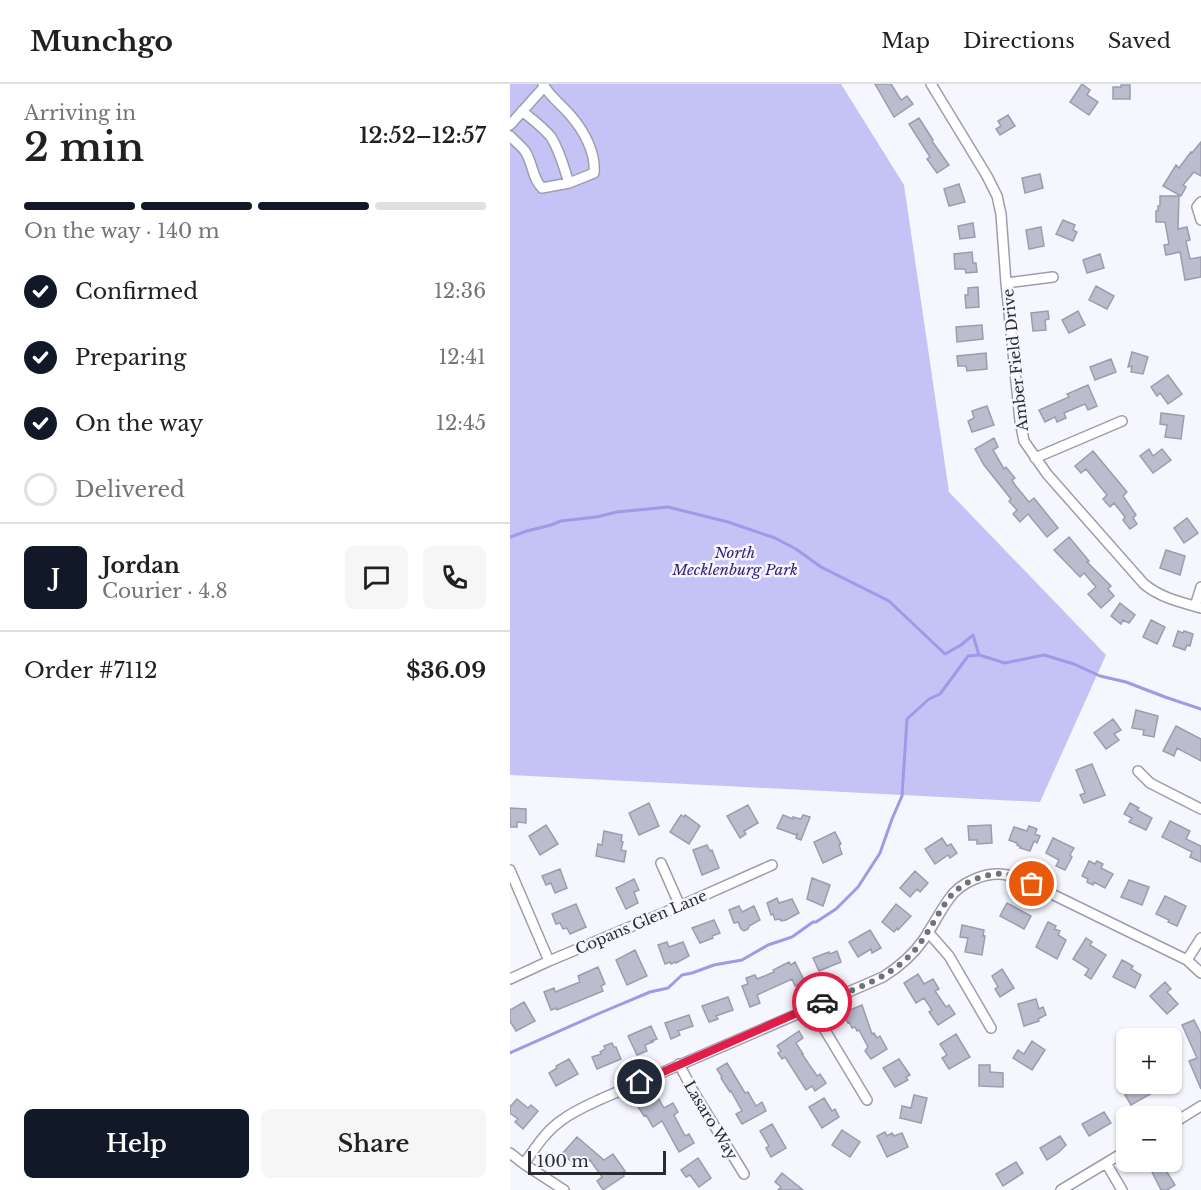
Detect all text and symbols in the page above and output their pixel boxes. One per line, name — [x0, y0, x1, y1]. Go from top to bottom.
text: Munchgo — [30, 24, 173, 59]
text: Map — [881, 28, 930, 54]
text: Directions — [963, 28, 1075, 54]
text: Saved — [1108, 28, 1171, 54]
text: Arriving in — [24, 101, 136, 125]
text: 12:52–12:57 — [359, 122, 486, 149]
text: 2 min — [24, 123, 144, 172]
text: On the way · 140 m — [24, 219, 219, 243]
icon: check — [24, 275, 57, 308]
text: Confirmed — [75, 278, 198, 305]
text: 12:36 — [434, 279, 486, 303]
street label: Amber Field Drive — [998, 288, 1032, 433]
icon: check — [24, 341, 57, 374]
text: Preparing — [75, 344, 186, 371]
text: 12:41 — [438, 345, 486, 369]
icon: check — [24, 407, 57, 440]
text: On the way — [75, 410, 203, 437]
text: 12:45 — [436, 411, 486, 435]
text: Delivered — [75, 476, 185, 503]
park label: North Mecklenburg Park — [671, 543, 798, 579]
button: chat — [345, 546, 408, 609]
button: phone — [423, 546, 486, 609]
text: Jordan — [102, 552, 180, 579]
text: J — [51, 564, 60, 591]
text: Courier · 4.8 — [102, 579, 228, 603]
text: Order #7112 — [24, 657, 158, 684]
text: $36.09 — [406, 657, 486, 684]
pin — [1006, 858, 1057, 909]
icon: bag — [1015, 867, 1048, 900]
street label: Copans Glen Lane — [572, 886, 710, 958]
courier — [792, 972, 852, 1032]
icon: car — [806, 986, 839, 1019]
map controls — [1116, 1028, 1182, 1172]
button: + — [1116, 1028, 1182, 1094]
pin — [614, 1056, 665, 1107]
icon: home — [623, 1065, 656, 1098]
street label: Lasaro Way — [680, 1077, 742, 1163]
button: − — [1116, 1106, 1182, 1172]
button: Help — [24, 1109, 249, 1178]
button: Share — [261, 1109, 486, 1178]
scale bar — [528, 1148, 666, 1176]
text: 100 m — [537, 1151, 589, 1171]

